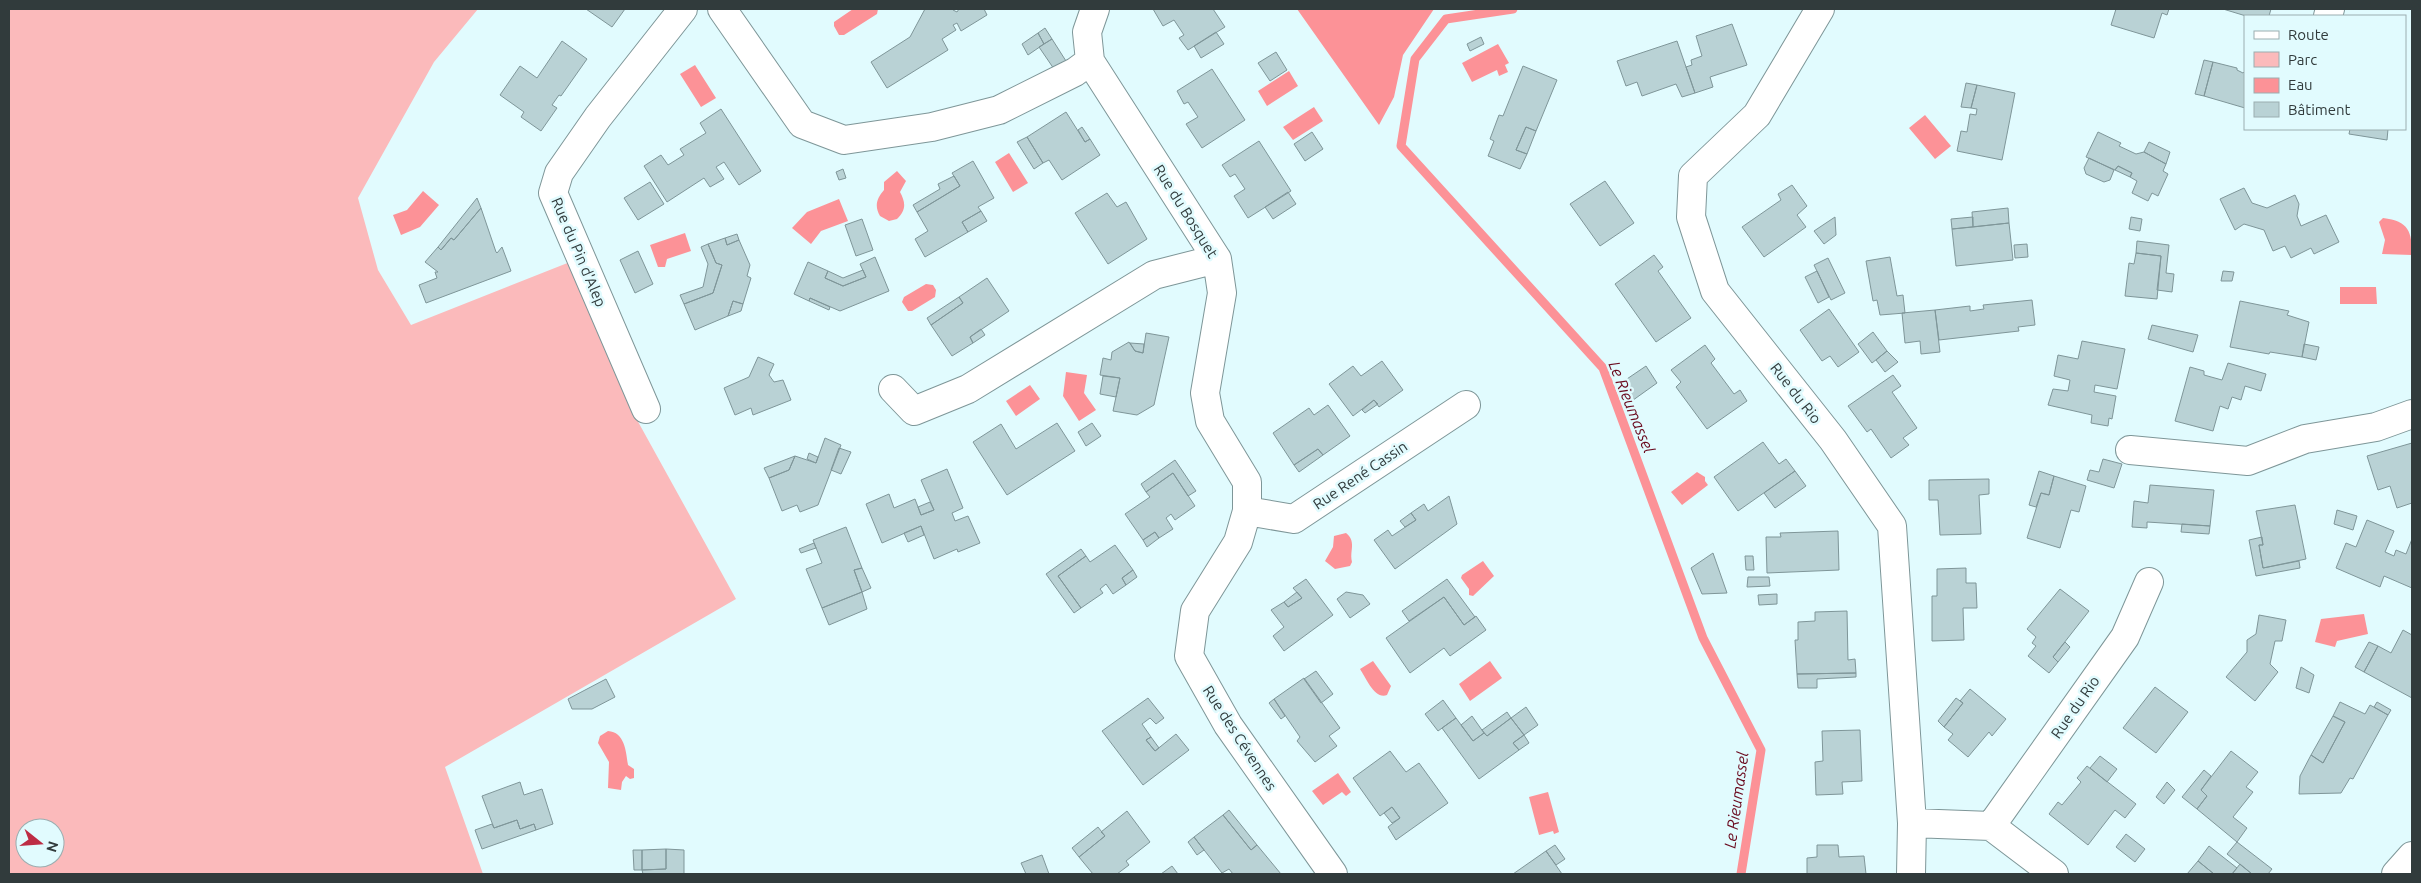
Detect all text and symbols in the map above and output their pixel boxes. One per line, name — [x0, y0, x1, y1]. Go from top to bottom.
legend — [2244, 15, 2406, 130]
text: Route — [2288, 26, 2329, 43]
text: Parc — [2288, 51, 2317, 68]
text: Eau — [2288, 76, 2313, 93]
text: Bâtiment — [2288, 101, 2351, 118]
street label: Rue du Bosquet — [1151, 161, 1222, 261]
street label: Rue du Pin d'Alep — [548, 195, 610, 309]
water label: Le Rieumassel — [1605, 358, 1659, 456]
street label: Rue du Rio — [1767, 359, 1825, 427]
street label: Rue René Cassin — [1310, 437, 1410, 513]
street label: Rue du Rio — [2047, 673, 2103, 741]
street label: Rue des Cévennes — [1200, 682, 1280, 794]
water label: Le Rieumassel — [1720, 750, 1752, 849]
north arrow — [15, 818, 65, 868]
text: N — [43, 839, 62, 854]

